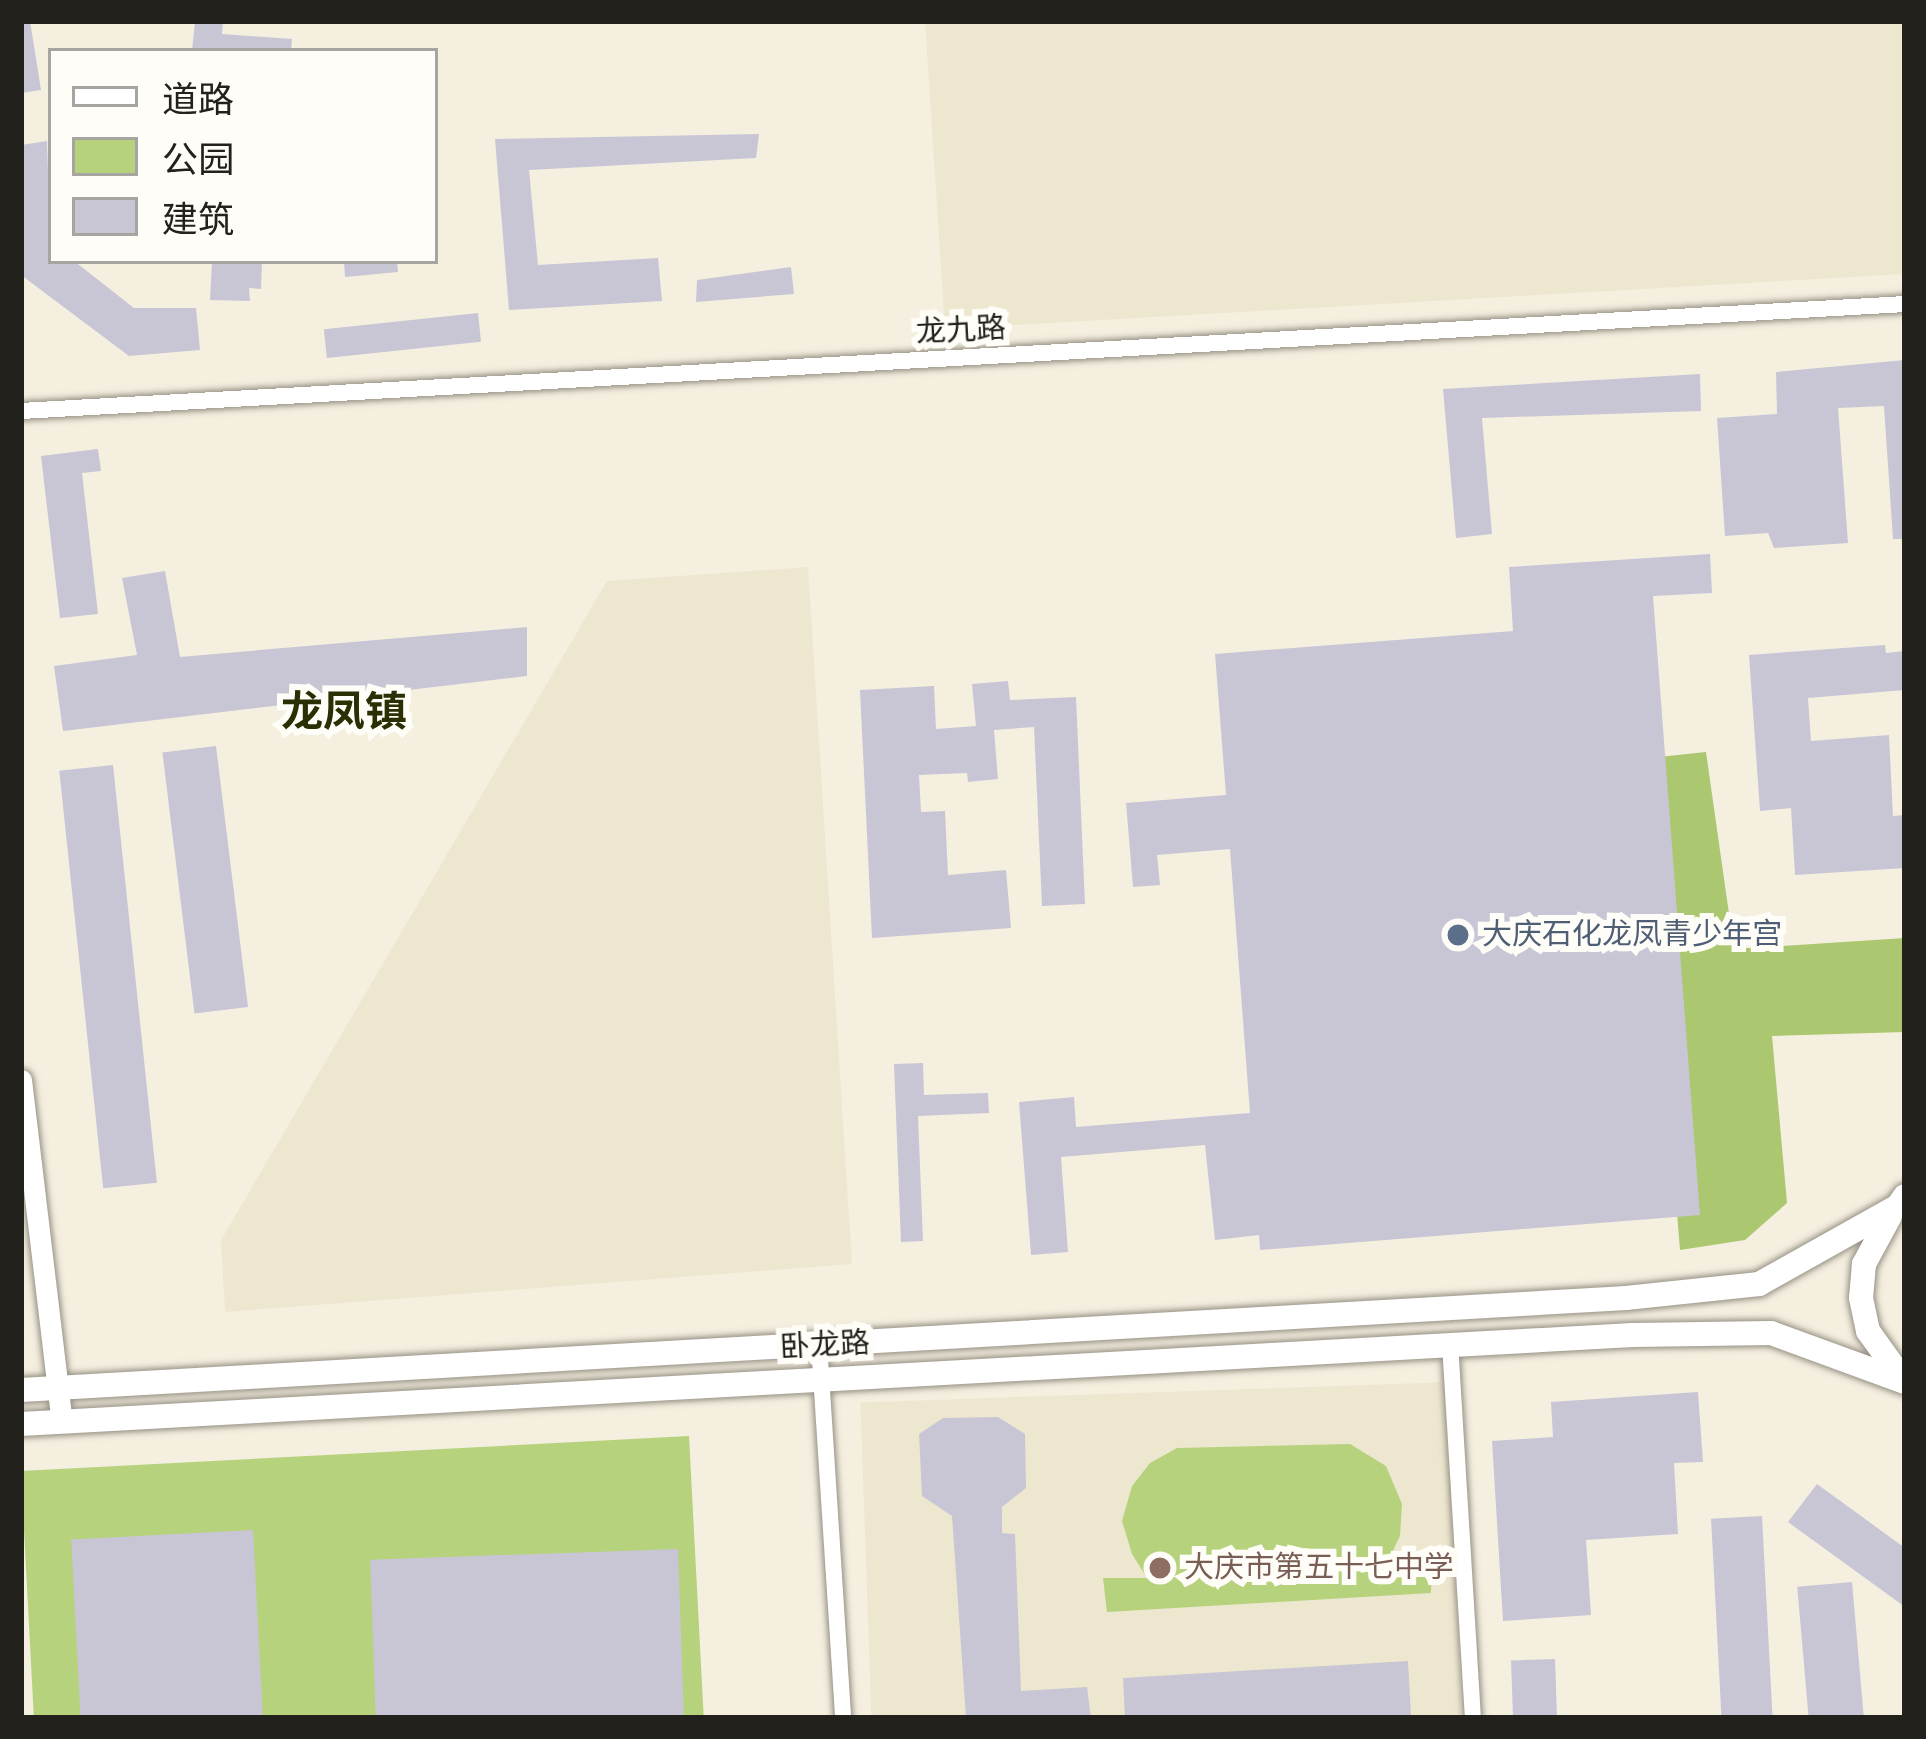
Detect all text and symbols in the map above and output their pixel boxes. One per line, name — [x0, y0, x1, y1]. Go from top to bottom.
legend — [48, 48, 438, 264]
text: 道路 — [162, 78, 234, 123]
text: 公园 — [162, 138, 234, 183]
text: 建筑 — [162, 198, 234, 243]
street label: 龙九路 — [915, 311, 1007, 351]
district label: 龙凤镇 — [281, 688, 407, 738]
place label: 大庆石化龙凤青少年宫 — [1482, 917, 1782, 953]
marker: 大庆石化龙凤青少年宫 — [1445, 922, 1471, 948]
street label: 卧龙路 — [779, 1326, 871, 1366]
place label: 大庆市第五十七中学 — [1184, 1550, 1454, 1586]
marker: 大庆市第五十七中学 — [1147, 1555, 1173, 1581]

